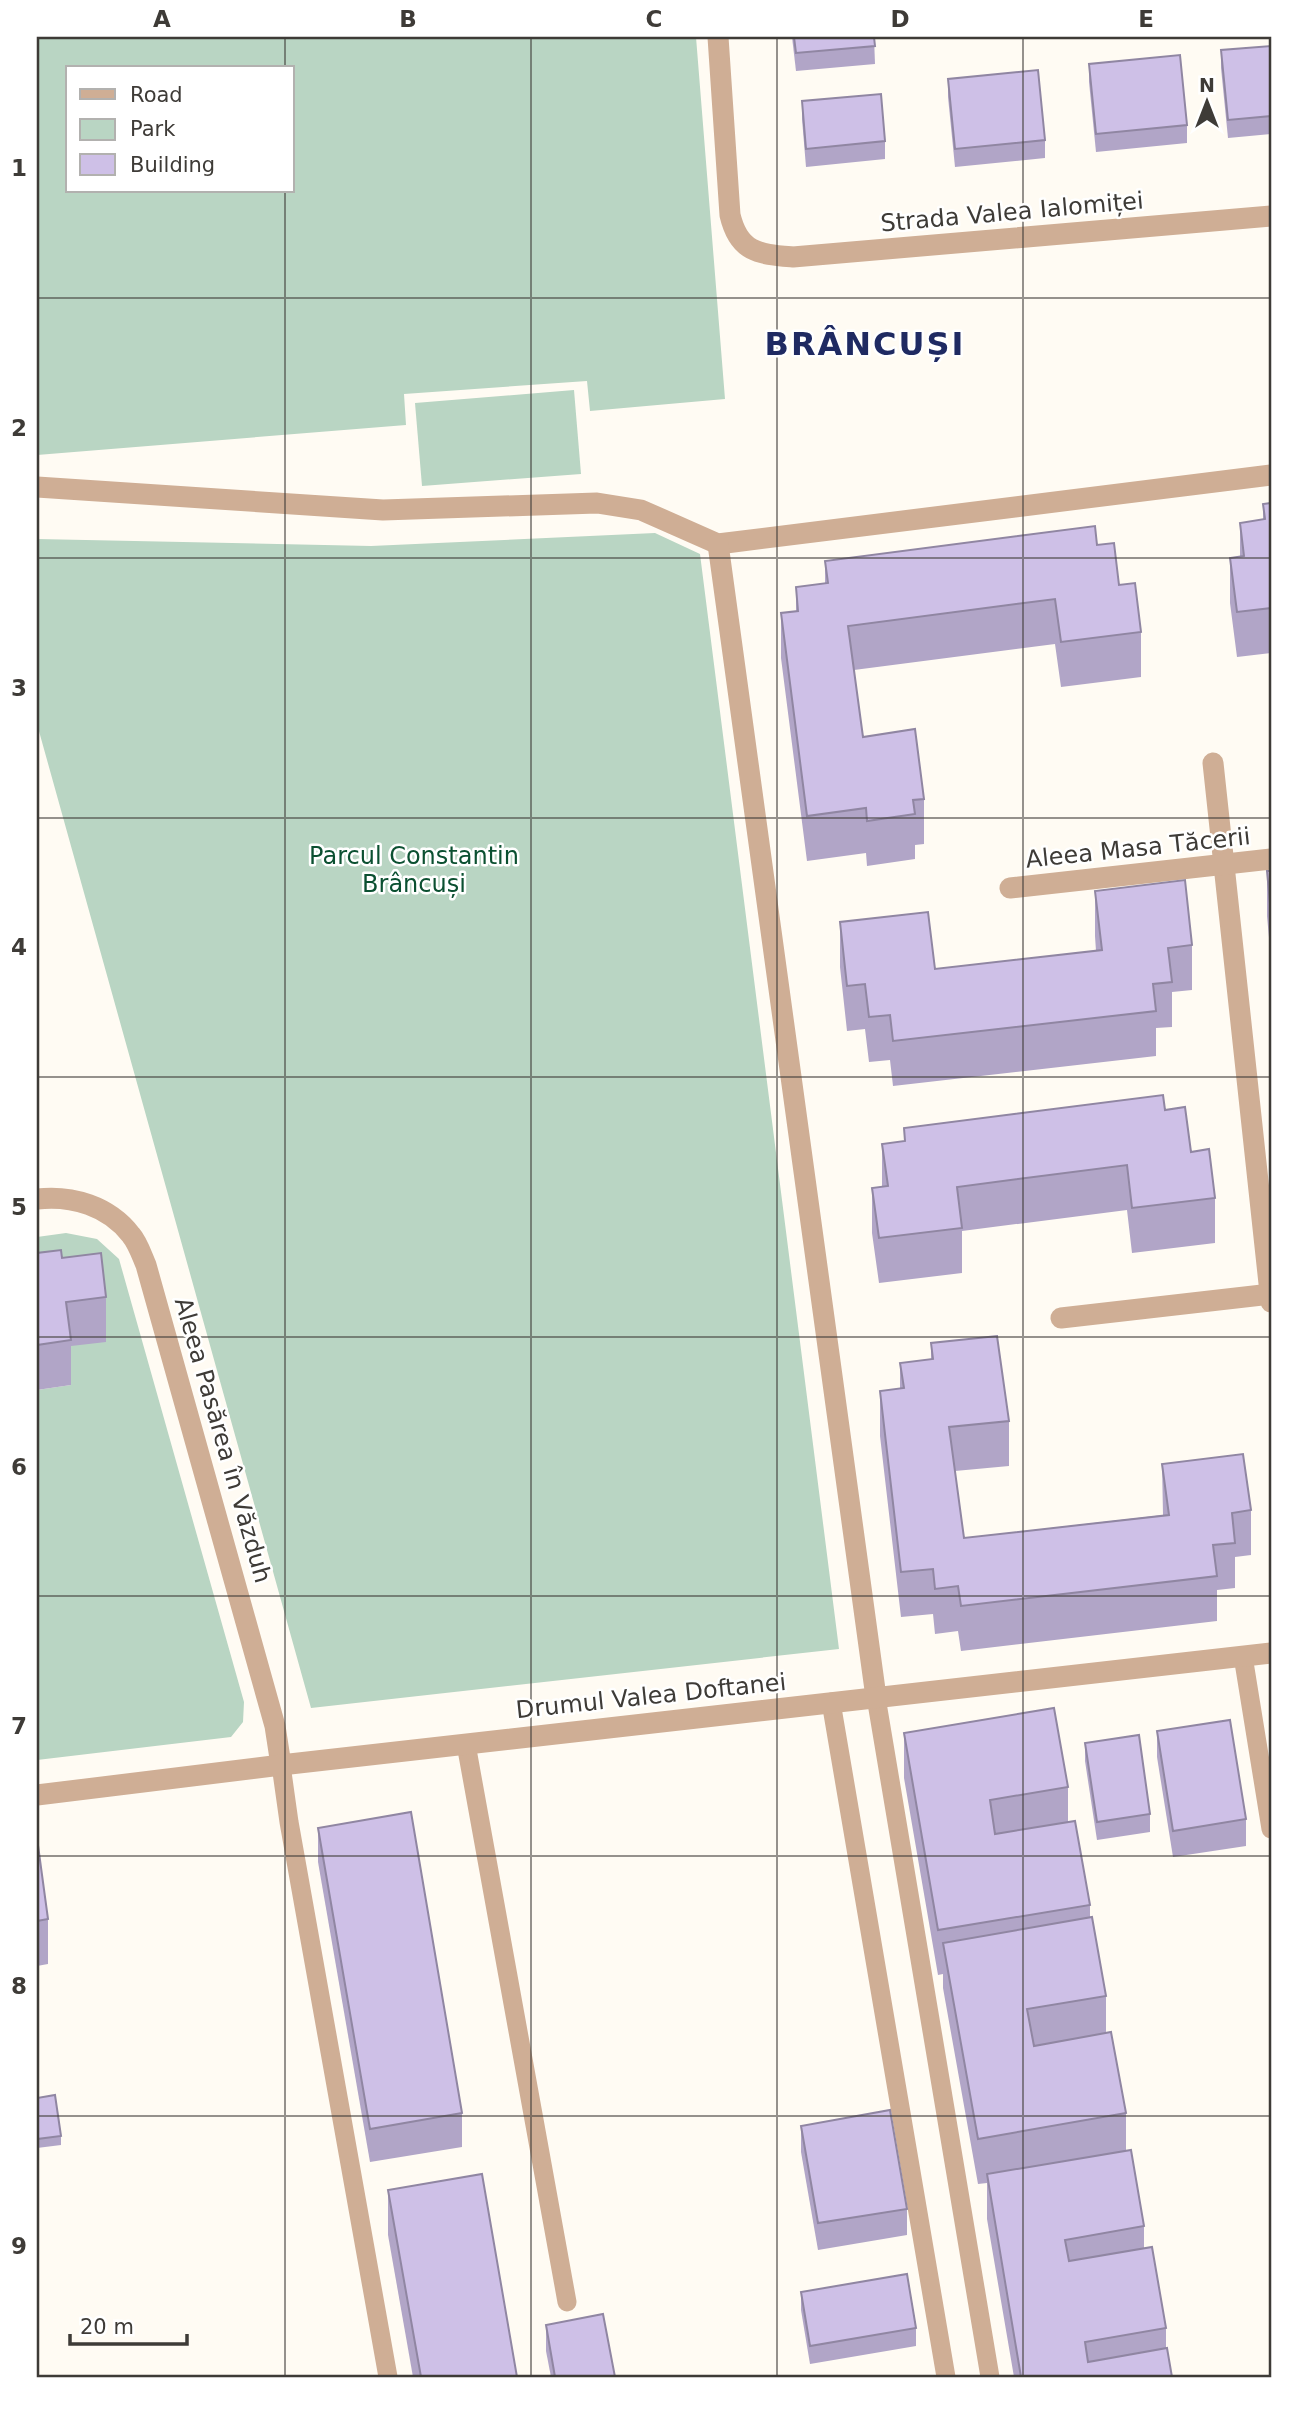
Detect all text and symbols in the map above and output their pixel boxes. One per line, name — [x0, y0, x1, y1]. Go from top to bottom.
text: A — [153, 6, 171, 32]
text: B — [399, 6, 417, 32]
text: C — [646, 6, 662, 32]
text: D — [890, 6, 910, 32]
text: E — [1138, 6, 1154, 32]
legend — [66, 66, 294, 192]
north arrow — [1172, 66, 1242, 136]
text: N — [1199, 74, 1215, 96]
text: Road — [130, 83, 183, 107]
text: Park — [130, 117, 176, 141]
text: Building — [130, 153, 215, 177]
text: 1 — [11, 155, 27, 181]
street label: Strada Valea Ialomiței — [879, 187, 1145, 237]
district label: BRÂNCUȘI — [765, 325, 966, 363]
text: 2 — [11, 415, 27, 441]
text: 3 — [11, 675, 27, 701]
street label: Aleea Masa Tăcerii — [1024, 822, 1252, 874]
park label: Parcul Constantin Brâncuși — [309, 842, 519, 898]
text: 4 — [11, 934, 27, 960]
text: 5 — [11, 1194, 27, 1220]
street label: Aleea Pasărea în Văzduh — [169, 1294, 277, 1586]
text: 6 — [11, 1454, 27, 1480]
street label: Drumul Valea Doftanei — [515, 1668, 787, 1724]
text: 7 — [11, 1713, 27, 1739]
text: 8 — [11, 1973, 27, 1999]
text: 9 — [11, 2233, 27, 2259]
scale bar — [70, 2302, 187, 2346]
text: 20 m — [80, 2315, 134, 2339]

